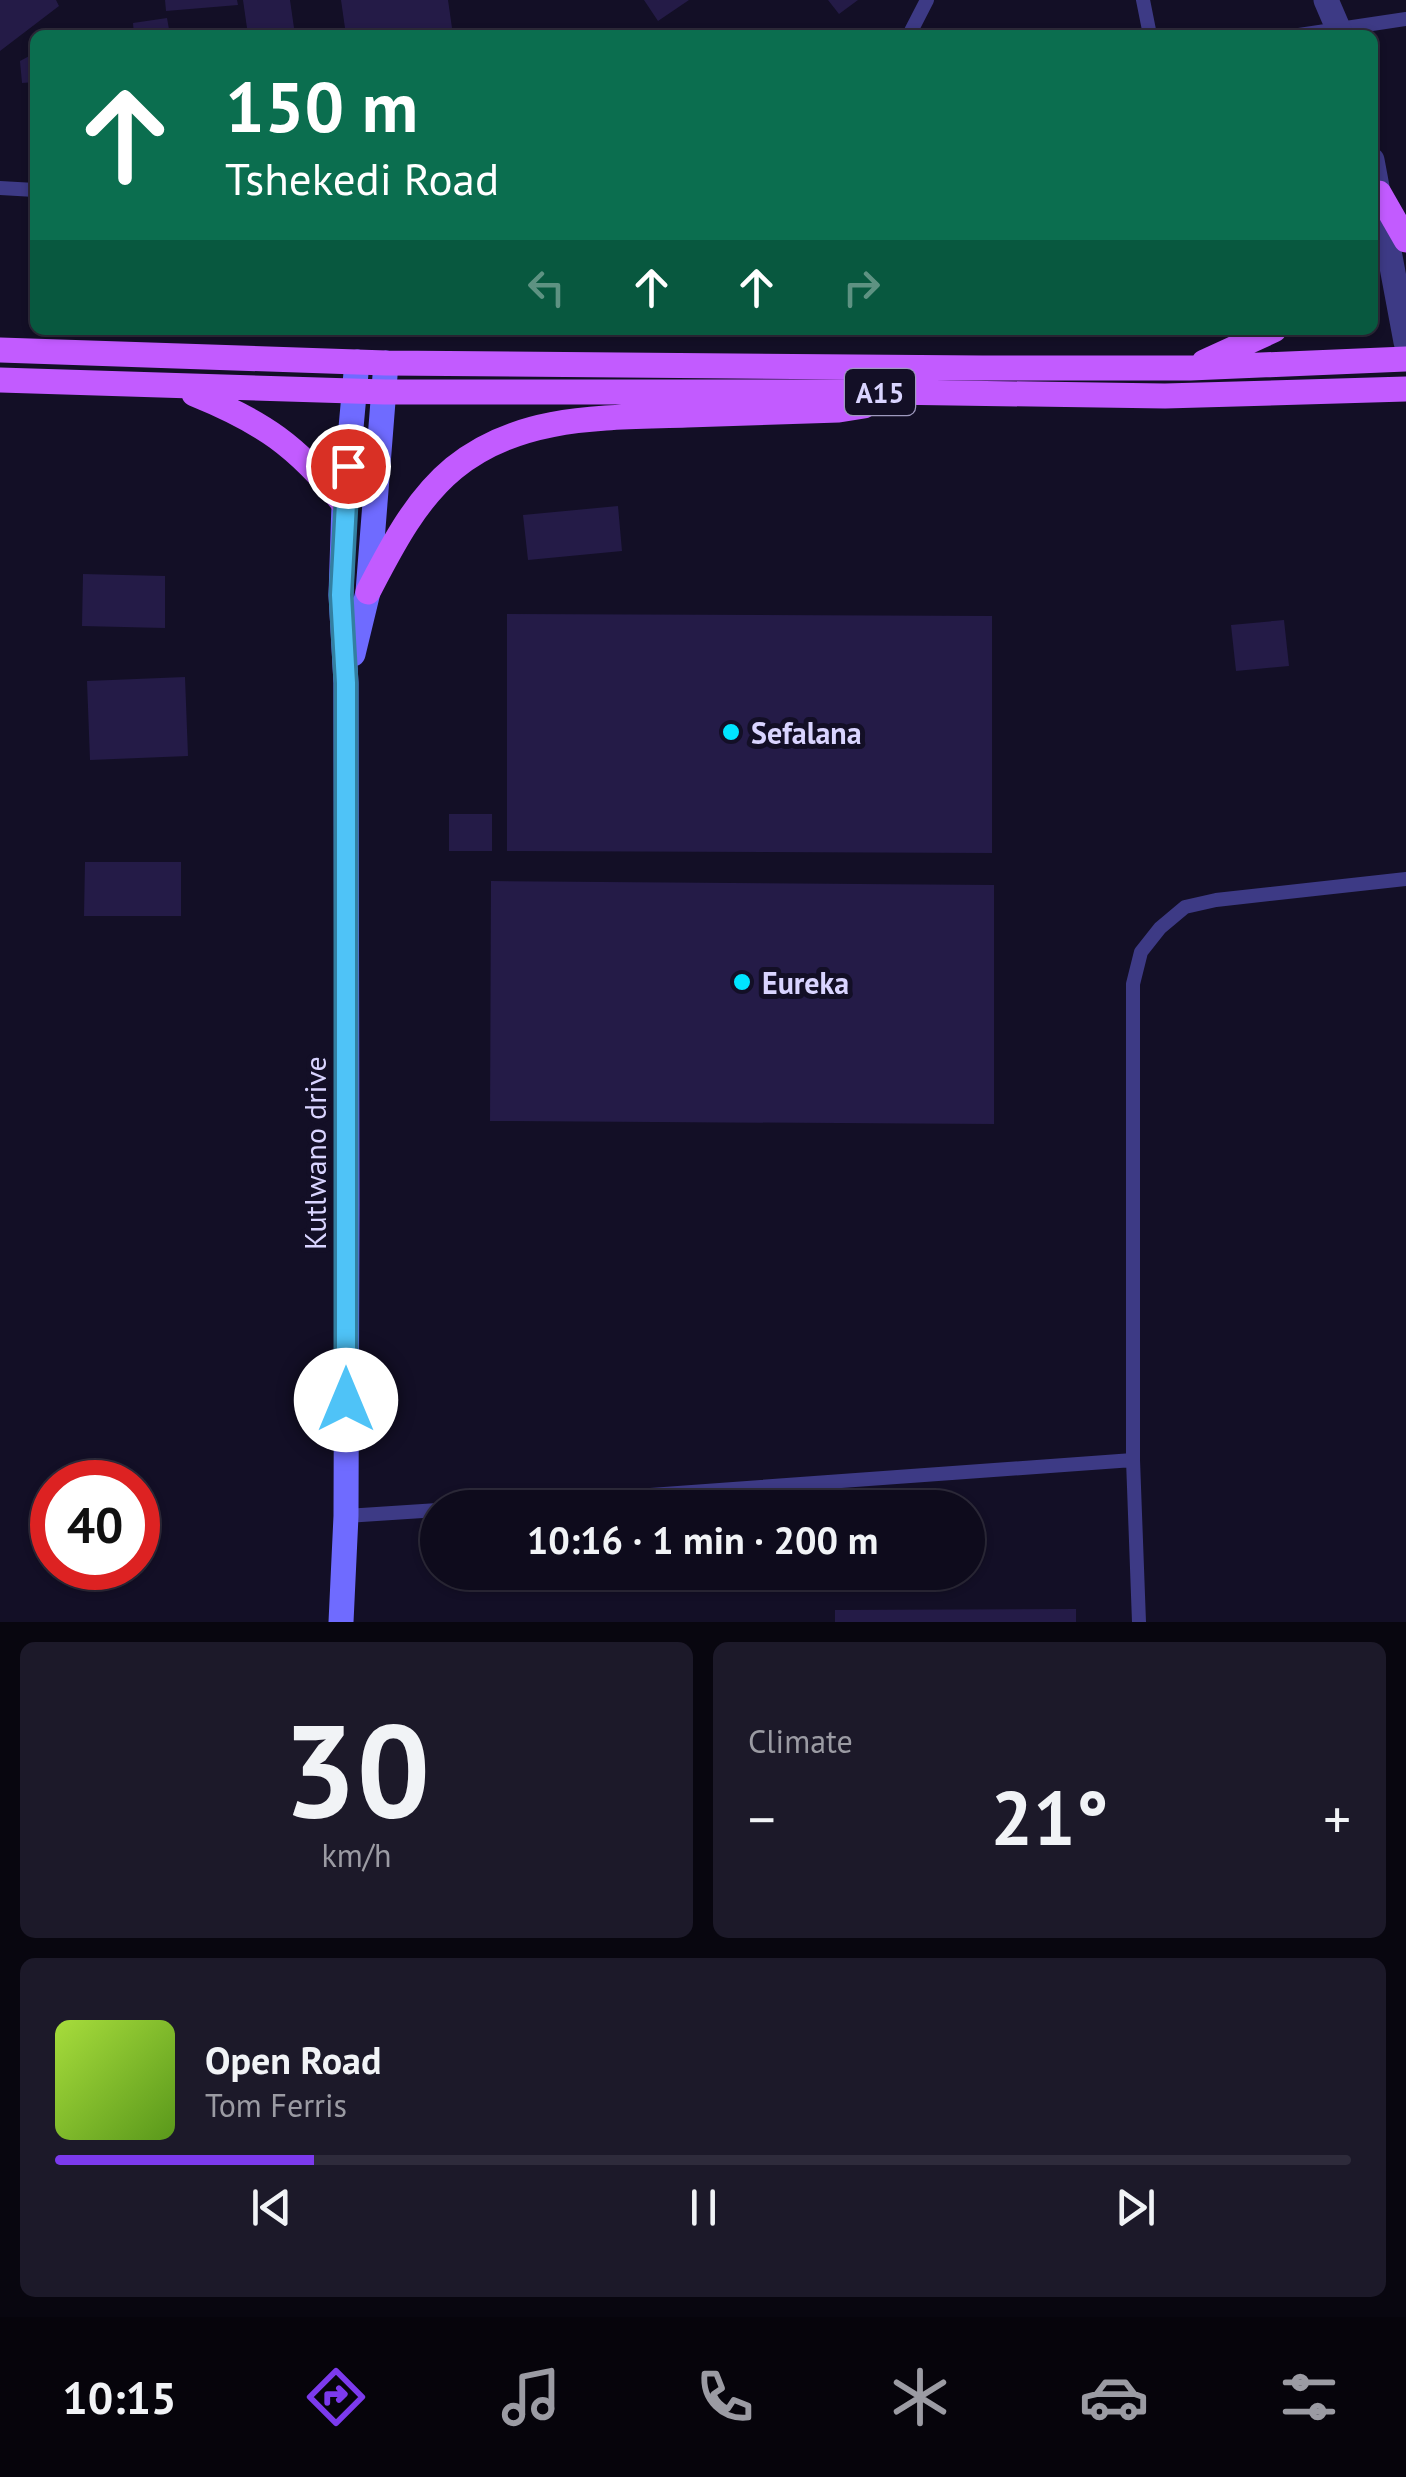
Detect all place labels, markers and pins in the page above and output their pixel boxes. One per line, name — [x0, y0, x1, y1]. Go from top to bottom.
pin — [306, 424, 391, 509]
place label: Sefalana — [751, 713, 862, 752]
marker: Sefalana — [720, 721, 742, 743]
place label: Eureka — [762, 963, 849, 1002]
marker: Eureka — [731, 971, 753, 993]

